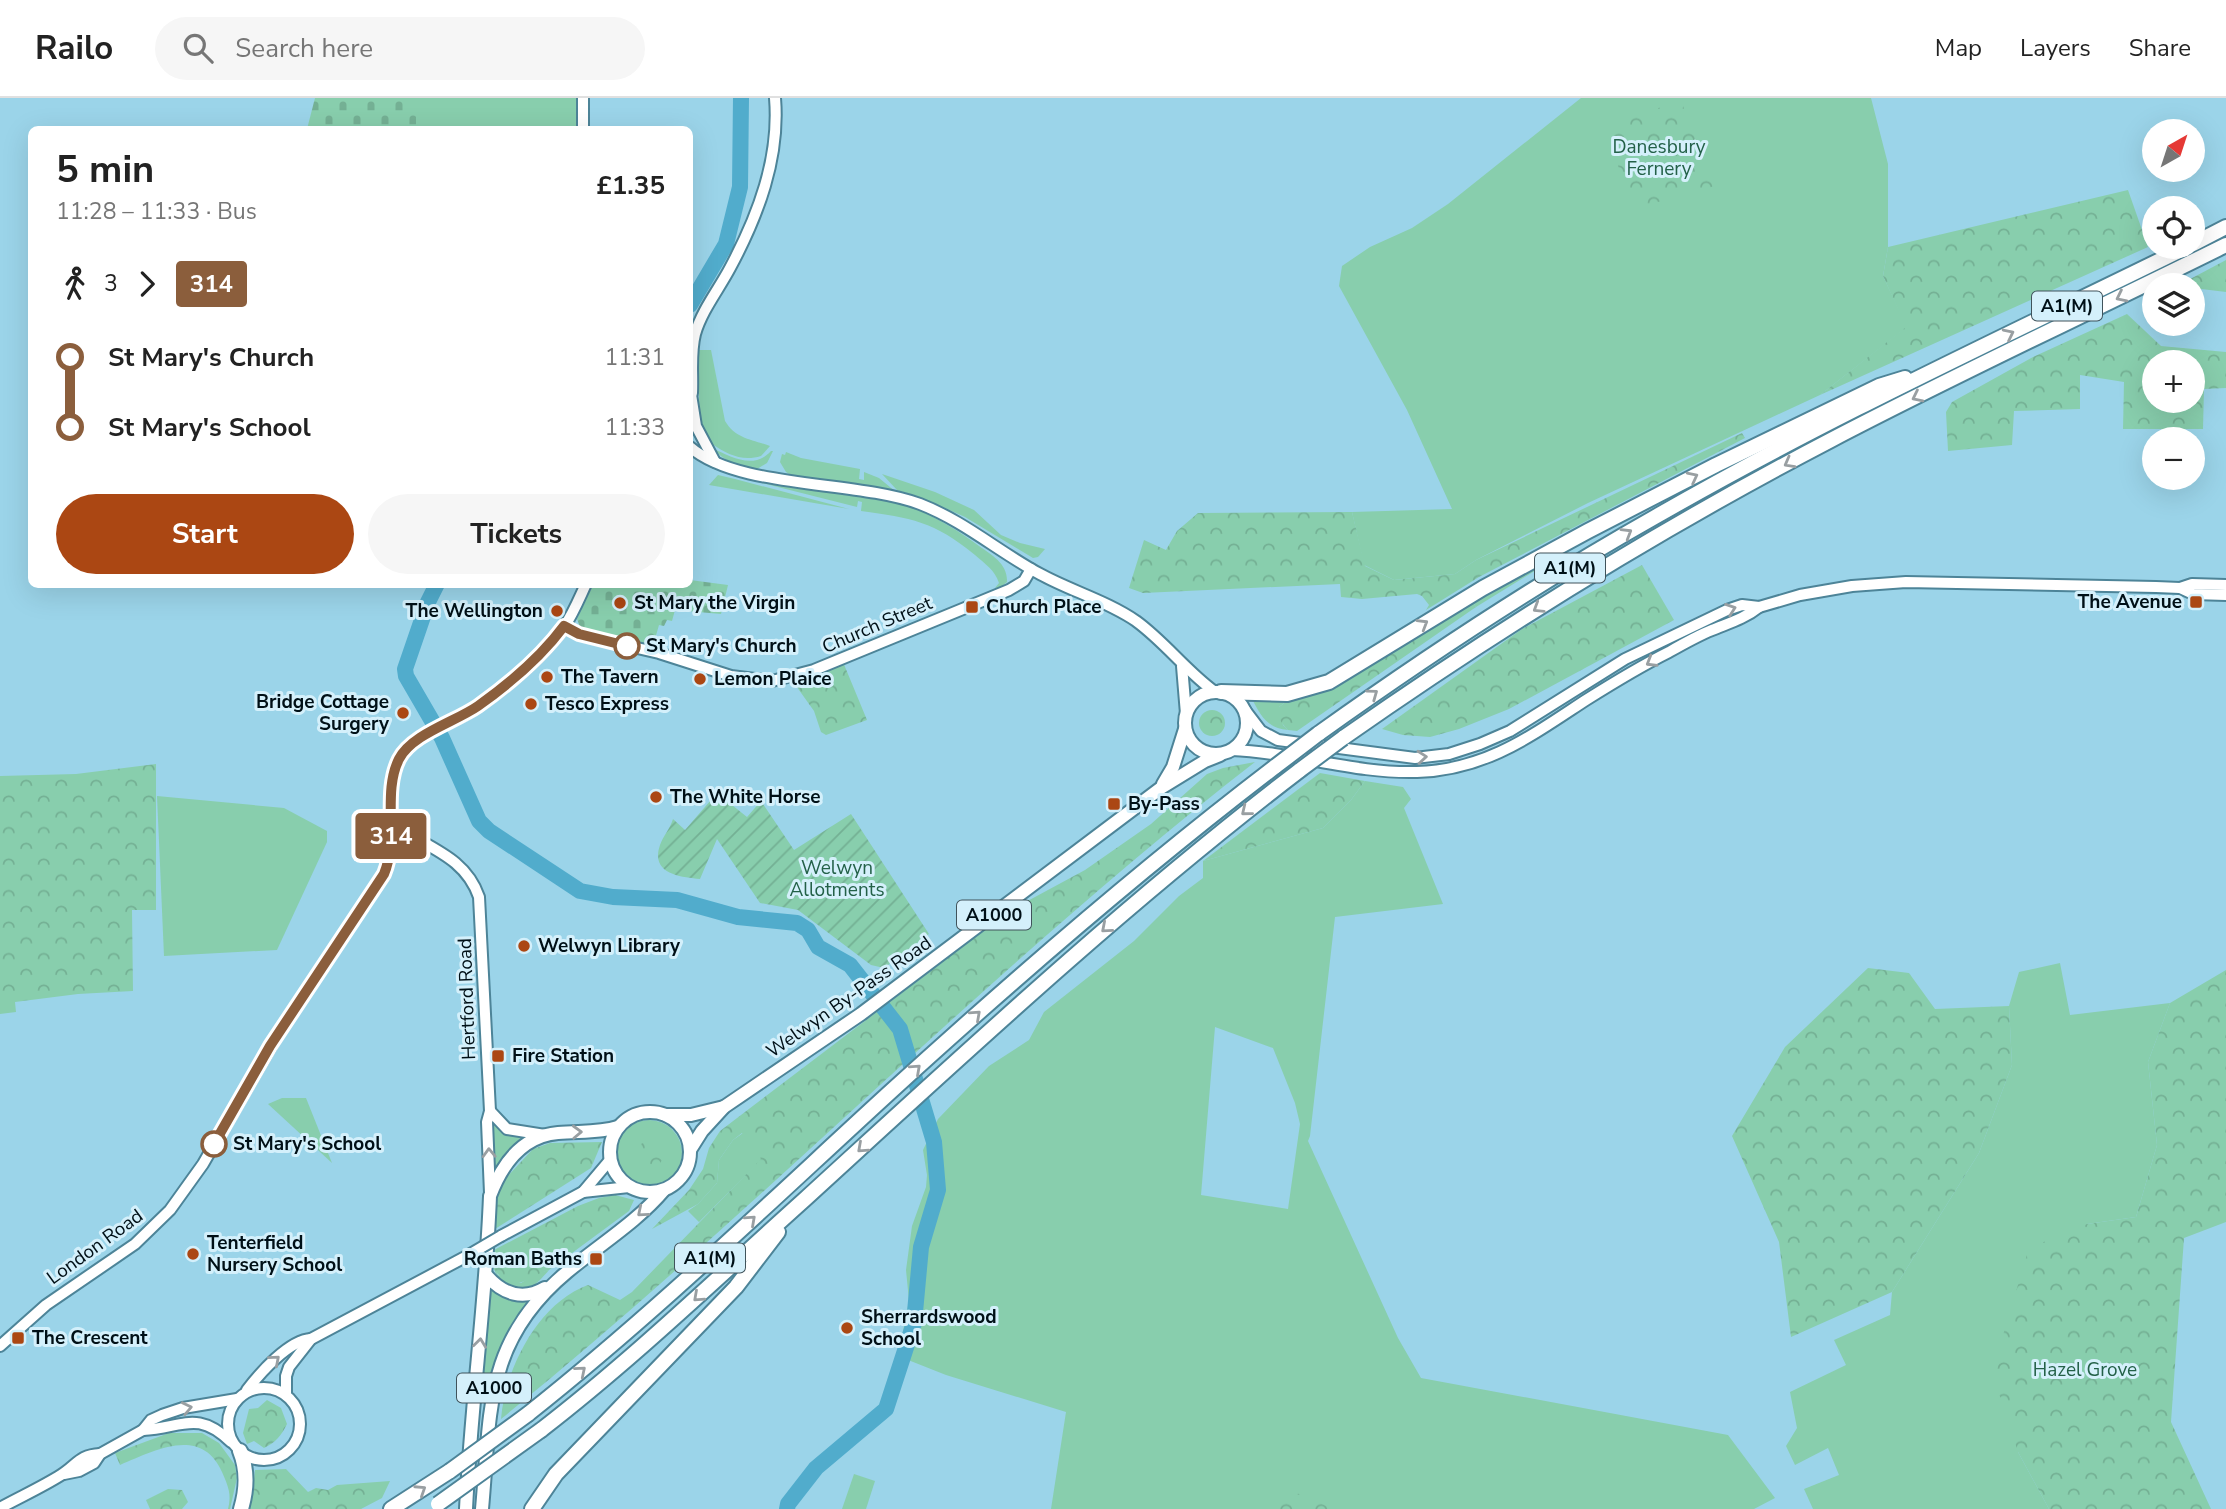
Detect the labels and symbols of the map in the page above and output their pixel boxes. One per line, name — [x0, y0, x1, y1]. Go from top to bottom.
north arrow — [2142, 119, 2205, 182]
park label: Danesbury Fernery — [1612, 134, 1706, 182]
one-way arrow — [2116, 288, 2128, 302]
road number: A1(M) — [2032, 292, 2102, 321]
one-way arrow — [2002, 329, 2014, 343]
one-way arrow — [1912, 389, 1924, 403]
one-way arrow — [1783, 455, 1796, 468]
one-way arrow — [1686, 472, 1698, 486]
one-way arrow — [1620, 528, 1633, 541]
road number: A1(M) — [1535, 554, 1605, 582]
place label: The Avenue — [2078, 589, 2182, 615]
place label: St Mary the Virgin — [634, 590, 795, 616]
street label: Church Street — [818, 590, 936, 660]
place label: Church Place — [986, 594, 1101, 620]
marker: The Avenue — [2188, 594, 2204, 610]
marker: St Mary the Virgin — [612, 595, 628, 611]
place label: The Wellington — [406, 598, 543, 624]
marker: Church Place — [964, 599, 980, 615]
one-way arrow — [1533, 600, 1546, 612]
marker: The Wellington — [549, 603, 565, 619]
one-way arrow — [1724, 603, 1737, 617]
one-way arrow — [1416, 619, 1429, 632]
marker: St Mary's Church — [614, 633, 640, 659]
place label: St Mary's Church — [646, 633, 797, 659]
one-way arrow — [1646, 654, 1659, 667]
place label: The Tavern — [561, 664, 659, 690]
place label: Lemon Plaice — [714, 666, 832, 692]
marker: The Tavern — [539, 669, 555, 685]
marker: Lemon Plaice — [692, 671, 708, 687]
place label: Bridge Cottage Surgery — [256, 689, 390, 737]
one-way arrow — [1365, 690, 1378, 702]
place label: Tesco Express — [545, 691, 669, 717]
marker: Tesco Express — [523, 696, 539, 712]
marker: Bridge Cottage Surgery — [395, 705, 411, 721]
one-way arrow — [1417, 750, 1428, 765]
place label: The White Horse — [670, 784, 821, 810]
marker: The White Horse — [648, 789, 664, 805]
place label: By-Pass — [1128, 791, 1200, 817]
marker: By-Pass — [1106, 796, 1122, 812]
one-way arrow — [1241, 803, 1254, 816]
line badge: 314 — [351, 813, 431, 859]
park label: Welwyn Allotments — [789, 855, 885, 903]
road number: A1000 — [957, 900, 1031, 930]
one-way arrow — [1101, 920, 1114, 932]
street label: Welwyn By-Pass Road — [761, 930, 937, 1064]
place label: Welwyn Library — [538, 933, 681, 959]
street label: Hertford Road — [452, 938, 482, 1060]
marker: Welwyn Library — [516, 938, 532, 954]
one-way arrow — [968, 1011, 981, 1023]
place label: Fire Station — [512, 1043, 614, 1069]
marker: Fire Station — [490, 1048, 506, 1064]
one-way arrow — [908, 1065, 921, 1078]
one-way arrow — [571, 1124, 582, 1139]
marker: St Mary's School — [201, 1131, 227, 1157]
place label: St Mary's School — [233, 1131, 381, 1157]
one-way arrow — [857, 1139, 870, 1152]
one-way arrow — [481, 1147, 496, 1158]
street label: London Road — [42, 1203, 148, 1291]
one-way arrow — [637, 1204, 650, 1216]
one-way arrow — [743, 1216, 756, 1229]
place label: Tenterfield Nursery School — [207, 1230, 342, 1278]
road number: A1(M) — [675, 1244, 745, 1273]
marker: Tenterfield Nursery School — [185, 1246, 201, 1262]
place label: Roman Baths — [464, 1246, 582, 1272]
marker: Roman Baths — [588, 1251, 604, 1267]
one-way arrow — [693, 1288, 706, 1301]
place label: Sherrardswood School — [861, 1304, 997, 1352]
marker: Sherrardswood School — [839, 1320, 855, 1336]
place label: The Crescent — [32, 1325, 148, 1351]
marker: The Crescent — [10, 1330, 26, 1346]
one-way arrow — [472, 1338, 487, 1349]
one-way arrow — [267, 1356, 280, 1368]
park label: Hazel Grove — [2033, 1357, 2137, 1383]
one-way arrow — [573, 1367, 585, 1380]
road number: A1000 — [457, 1373, 531, 1402]
one-way arrow — [181, 1402, 193, 1416]
one-way arrow — [413, 1485, 426, 1498]

